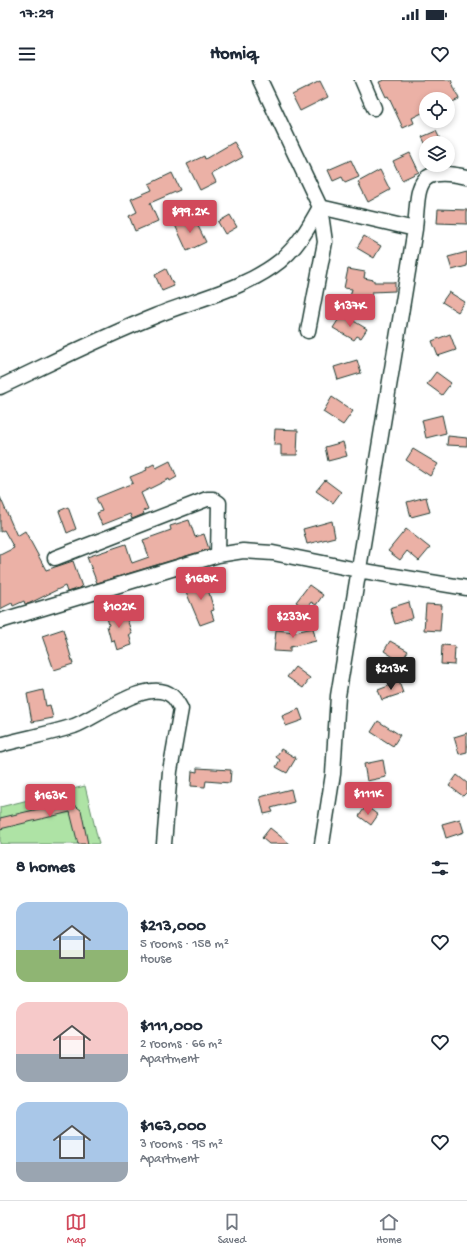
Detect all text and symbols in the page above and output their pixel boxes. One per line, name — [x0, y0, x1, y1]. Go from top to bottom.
text: 17:29 — [20, 5, 53, 23]
icon: menu — [16, 43, 38, 65]
icon: heart — [429, 43, 451, 65]
text: Homiq — [210, 44, 257, 65]
map controls — [419, 92, 455, 172]
button: locate — [419, 92, 455, 128]
button: layers — [419, 136, 455, 172]
pin: $99.2K — [157, 200, 223, 234]
text: $99.2K — [172, 205, 208, 220]
pin: $137K — [322, 294, 378, 328]
text: $137K — [334, 299, 366, 314]
pin: $168K — [173, 567, 229, 601]
text: $168K — [185, 572, 217, 587]
pin: $102K — [91, 595, 147, 629]
text: $102K — [103, 600, 135, 615]
pin: $233K — [265, 605, 321, 639]
text: $233K — [277, 610, 309, 625]
pin: $213K — [363, 657, 419, 691]
text: $213K — [375, 662, 407, 677]
pin: $111K — [340, 782, 396, 816]
pin: $163K — [22, 784, 78, 818]
text: $111K — [354, 787, 382, 802]
text: $163K — [34, 789, 66, 804]
icon: filters — [429, 857, 451, 879]
text: 8 homes — [16, 858, 74, 878]
text: $213,000 — [140, 917, 206, 937]
icon: home — [48, 918, 96, 966]
icon: heart — [429, 931, 451, 953]
text: 5 rooms · 158 m² — [140, 937, 229, 952]
text: House — [140, 952, 172, 967]
text: $111,000 — [140, 1017, 203, 1037]
icon: home — [48, 1018, 96, 1066]
icon: heart — [429, 1031, 451, 1053]
text: 2 rooms · 66 m² — [140, 1037, 222, 1052]
text: Apartment — [140, 1052, 199, 1067]
text: $163,000 — [140, 1117, 206, 1137]
icon: home — [48, 1118, 96, 1166]
icon: heart — [429, 1131, 451, 1153]
text: 3 rooms · 95 m² — [140, 1137, 223, 1152]
text: Apartment — [140, 1152, 199, 1167]
tab: Map — [65, 1211, 87, 1247]
tab: Saved — [218, 1211, 246, 1247]
tab: Home — [376, 1211, 402, 1247]

